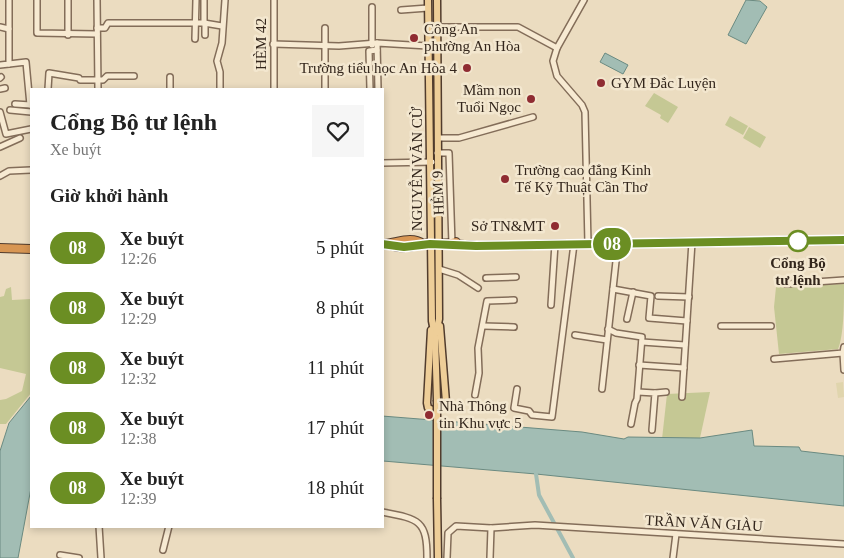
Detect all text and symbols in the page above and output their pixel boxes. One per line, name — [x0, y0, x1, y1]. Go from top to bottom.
street label: HÈM 42 — [253, 18, 269, 70]
place label: Công An phường An Hòa — [424, 21, 520, 54]
marker: Công An phường An Hòa — [408, 32, 420, 44]
place label: Trường tiểu học An Hòa 4 — [299, 60, 457, 76]
marker: Trường tiểu học An Hòa 4 — [461, 62, 473, 74]
place label: GYM Đắc Luyện — [611, 75, 716, 91]
marker: GYM Đắc Luyện — [595, 77, 607, 89]
place label: Mầm non Tuổi Ngọc — [457, 82, 521, 115]
marker: Mầm non Tuổi Ngọc — [525, 93, 537, 105]
button: heart — [312, 105, 364, 157]
street label: NGUYỄN VĂN CỪ — [408, 106, 425, 231]
text: Cổng Bộ tư lệnh — [50, 109, 217, 135]
text: Xe buýt — [50, 141, 101, 158]
place label: Trường cao đẳng Kinh Tế Kỹ Thuật Cần Thơ — [515, 162, 651, 195]
street label: HẺM 9 — [429, 170, 447, 216]
marker: Trường cao đẳng Kinh Tế Kỹ Thuật Cần Thơ — [499, 173, 511, 185]
text: Giờ khởi hành — [50, 185, 168, 206]
place label: Sở TN&MT — [471, 218, 545, 234]
marker: Sở TN&MT — [549, 220, 561, 232]
text: Xe buýt — [120, 228, 184, 249]
line badge: 08 — [590, 228, 634, 260]
marker: Cổng Bộ tư lệnh — [787, 230, 809, 252]
text: 08 — [603, 234, 621, 254]
text: 5 phút — [316, 237, 364, 258]
text: 08 — [69, 238, 87, 258]
text: 12:26 — [120, 250, 156, 267]
place label: Cổng Bộ tư lệnh — [770, 255, 826, 288]
text: Xe buýt — [120, 288, 184, 309]
text: 8 phút — [316, 297, 364, 318]
text: 08 — [69, 298, 87, 318]
text: 12:29 — [120, 310, 156, 327]
text: Xe buýt — [120, 348, 184, 369]
text: 11 phút — [307, 357, 364, 378]
text: 08 — [69, 358, 87, 378]
text: 12:32 — [120, 370, 156, 387]
place label: Nhà Thông tin Khu vực 5 — [439, 398, 522, 431]
text: Xe buýt — [120, 408, 184, 429]
marker: Nhà Thông tin Khu vực 5 — [423, 409, 435, 421]
text: 17 phút — [306, 417, 364, 438]
text: 08 — [69, 418, 87, 438]
text: 12:38 — [120, 430, 156, 447]
text: Xe buýt — [120, 468, 184, 489]
text: 18 phút — [306, 477, 364, 498]
text: 08 — [69, 478, 87, 498]
text: 12:39 — [120, 490, 156, 507]
street label: TRẦN VĂN GIÀU — [645, 512, 764, 534]

